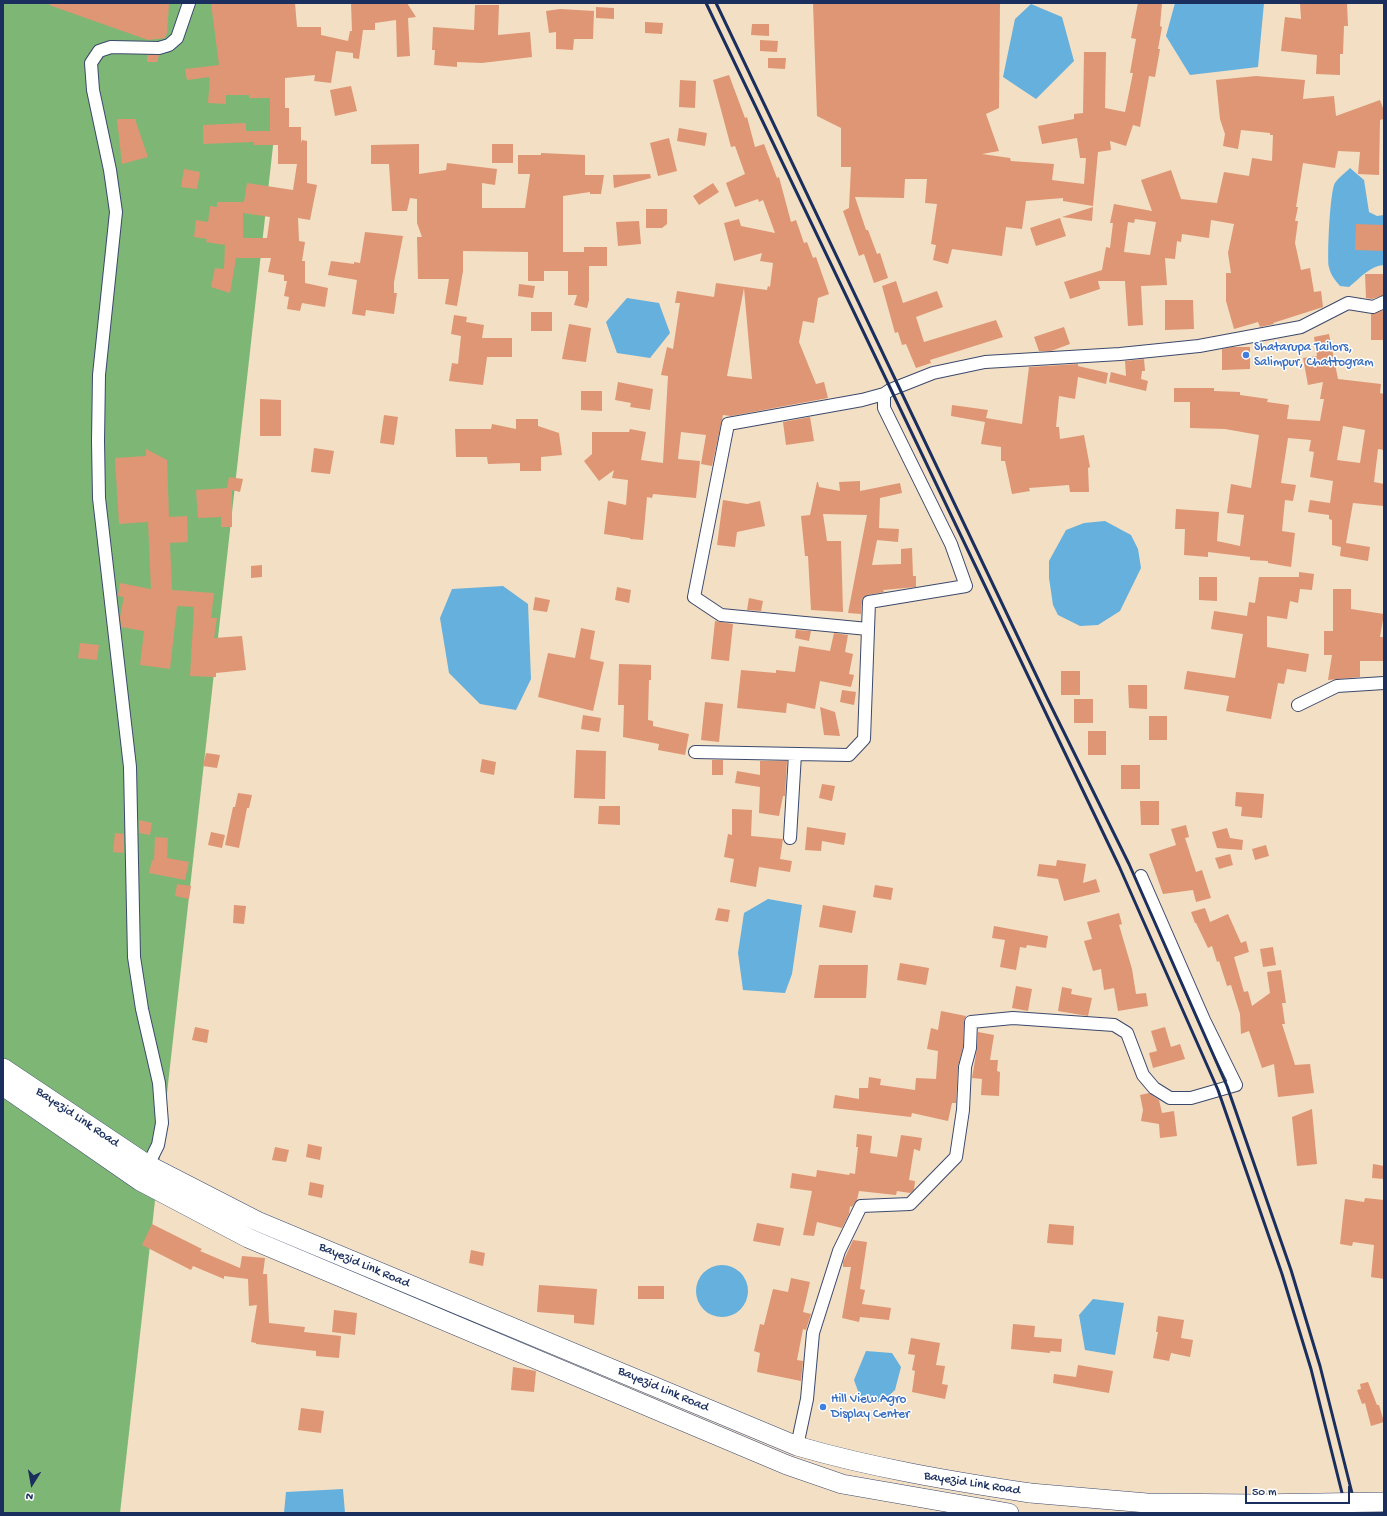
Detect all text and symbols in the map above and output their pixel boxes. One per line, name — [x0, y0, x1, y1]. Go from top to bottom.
place label: Shatarupa Tailors, Salimpur, Chattogram — [1254, 340, 1373, 371]
marker: Shatarupa Tailors, Salimpur, Chattogram — [1241, 350, 1251, 360]
street label: Bayezid Link Road — [32, 1084, 122, 1152]
street label: Bayezid Link Road — [316, 1240, 412, 1292]
street label: Bayezid Link Road — [615, 1364, 711, 1416]
place label: Hill View Agro Display Center — [831, 1392, 910, 1423]
marker: Hill View Agro Display Center — [818, 1402, 828, 1412]
north arrow — [12, 1464, 52, 1504]
street label: Bayezid Link Road — [923, 1469, 1021, 1499]
scale bar — [1247, 1478, 1352, 1504]
text: 50 m — [1252, 1486, 1277, 1500]
text: N — [25, 1489, 34, 1502]

